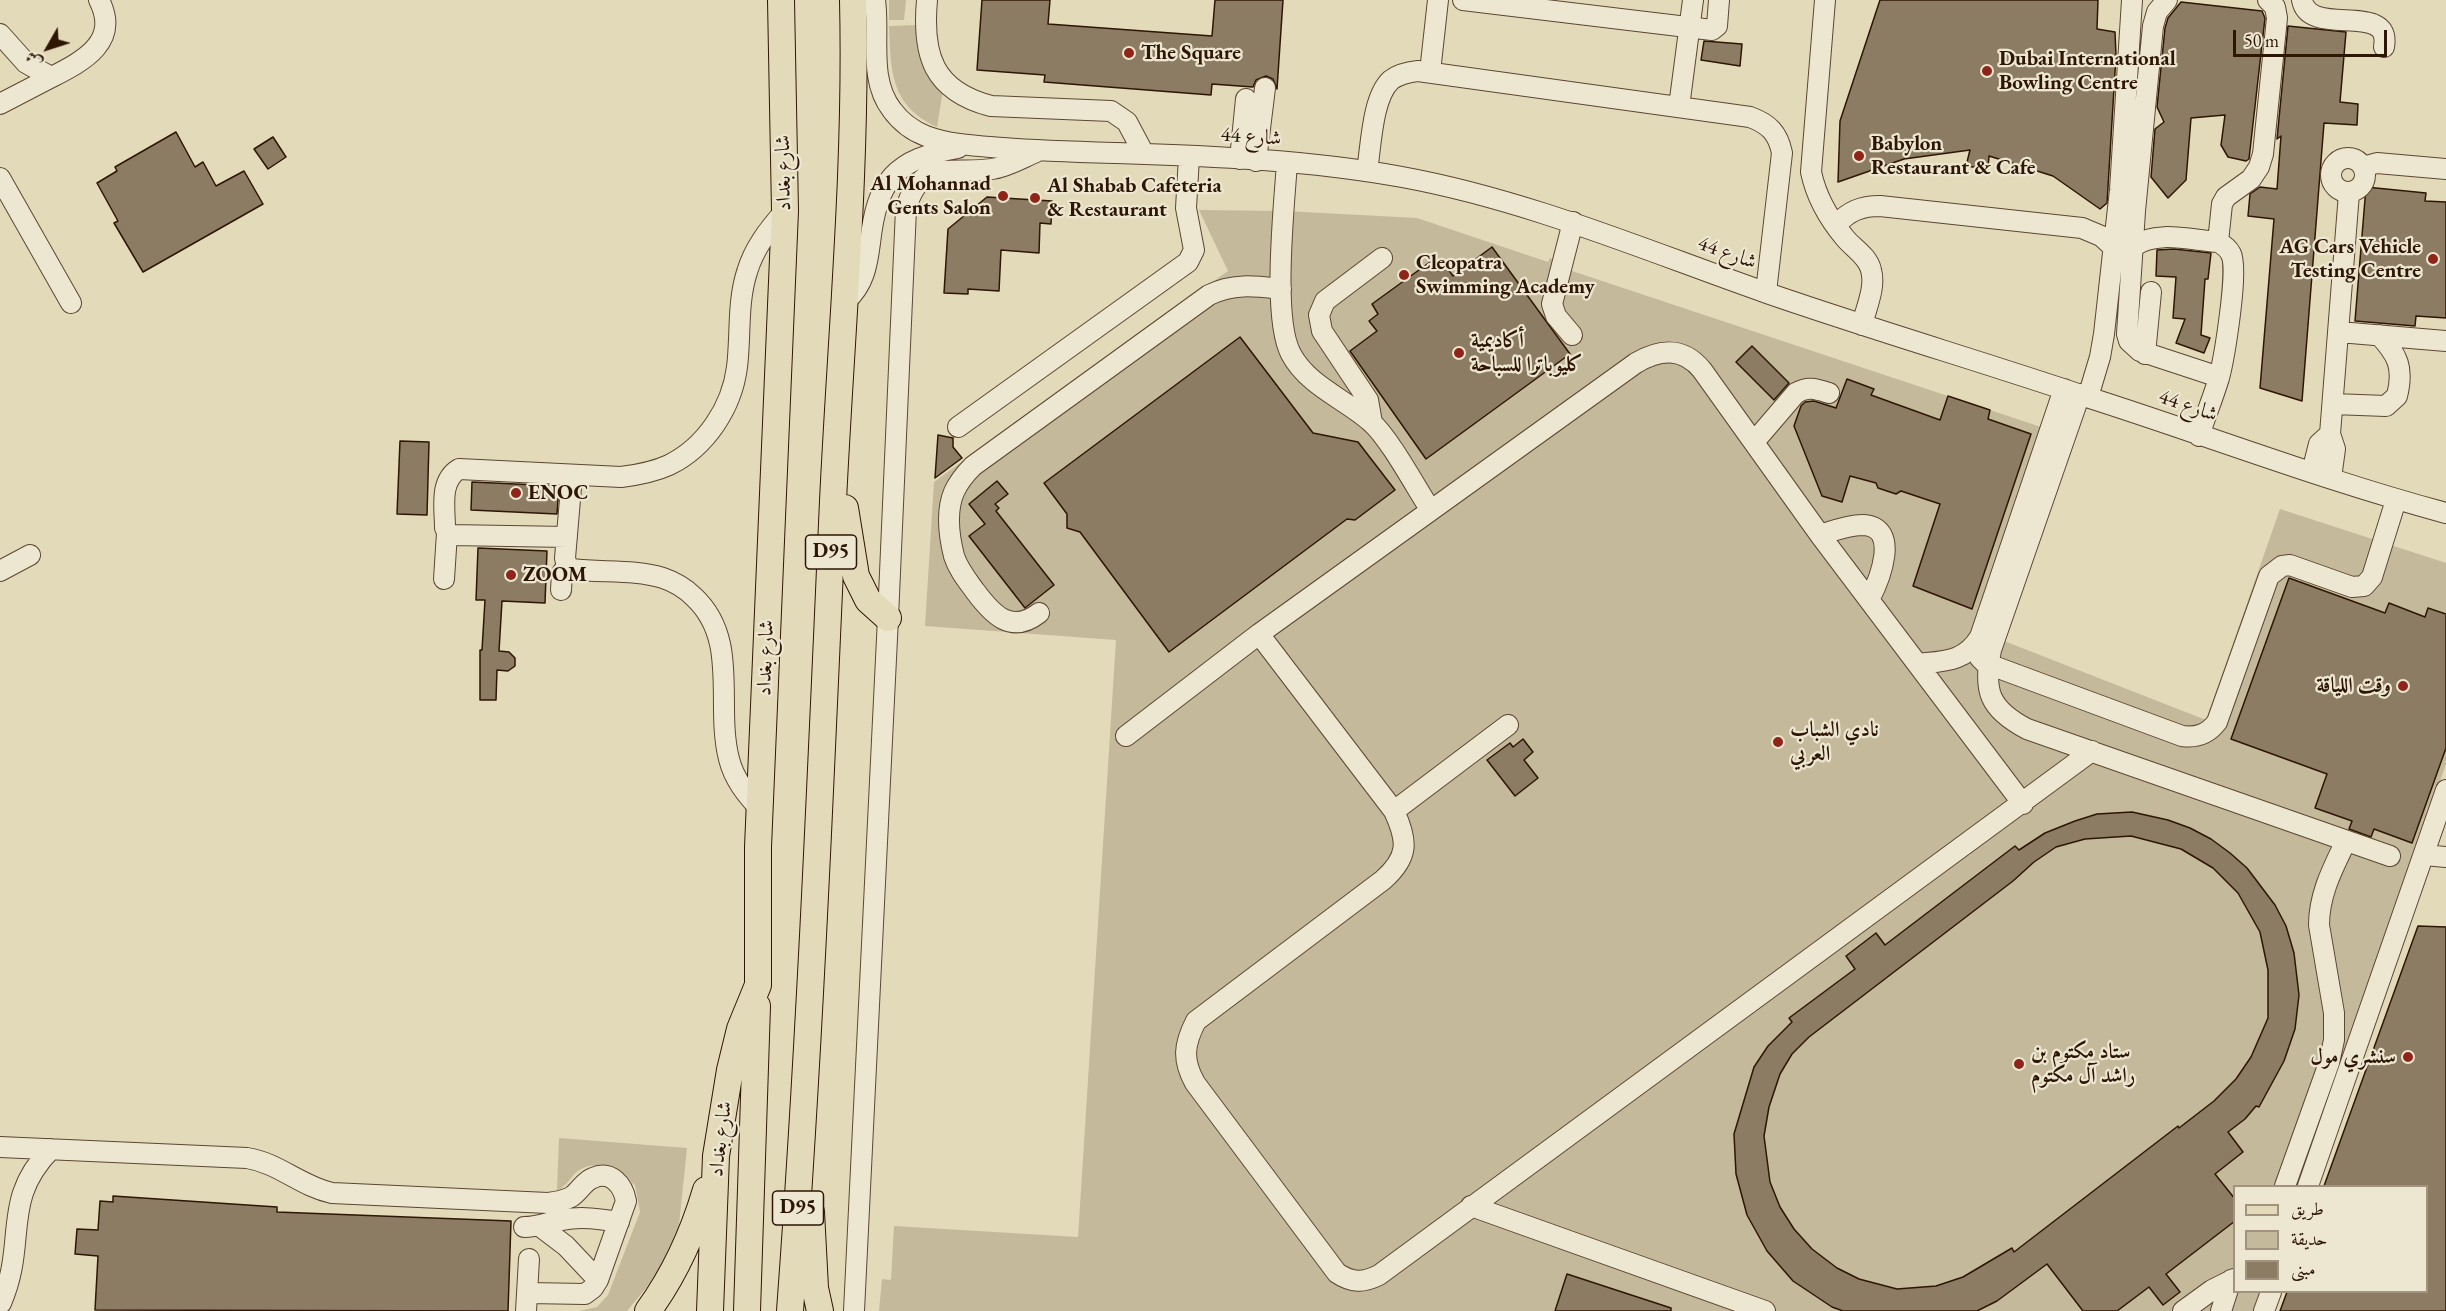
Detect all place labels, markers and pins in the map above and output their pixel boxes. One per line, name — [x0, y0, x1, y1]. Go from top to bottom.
place label: The Square — [1141, 40, 1241, 66]
marker: The Square — [1122, 46, 1136, 60]
place label: Dubai International Bowling Centre — [1999, 46, 2176, 96]
marker: Dubai International Bowling Centre — [1980, 64, 1994, 78]
place label: Babylon Restaurant & Cafe — [1871, 131, 2036, 181]
marker: Babylon Restaurant & Cafe — [1852, 149, 1866, 163]
place label: Al Mohannad Gents Salon — [870, 171, 991, 221]
place label: Al Shabab Cafeteria & Restaurant — [1047, 173, 1222, 223]
marker: Al Mohannad Gents Salon — [996, 189, 1010, 203]
marker: Al Shabab Cafeteria & Restaurant — [1028, 191, 1042, 205]
place label: AG Cars Vehicle Testing Centre — [2279, 234, 2421, 284]
place label: Cleopatra Swimming Academy — [1416, 250, 1595, 300]
marker: AG Cars Vehicle Testing Centre — [2426, 252, 2440, 266]
marker: Cleopatra Swimming Academy — [1397, 268, 1411, 282]
place label: أكاديمية كليوباترا للسباحة — [1471, 328, 1583, 378]
marker: أكاديمية كليوباترا للسباحة — [1452, 346, 1466, 360]
place label: ENOC — [528, 480, 588, 506]
marker: ENOC — [509, 486, 523, 500]
place label: ZOOM — [523, 562, 587, 588]
marker: ZOOM — [504, 568, 518, 582]
place label: وقت اللياقة — [2316, 673, 2391, 699]
marker: وقت اللياقة — [2396, 679, 2410, 693]
place label: نادي الشباب العربي — [1790, 717, 1879, 767]
marker: نادي الشباب العربي — [1771, 735, 1785, 749]
place label: ستاد مكتوم بن راشد آل مكتوم — [2031, 1039, 2135, 1089]
place label: سنشري مول — [2310, 1044, 2396, 1070]
marker: سنشري مول — [2401, 1050, 2415, 1064]
marker: ستاد مكتوم بن راشد آل مكتوم — [2012, 1057, 2026, 1071]

